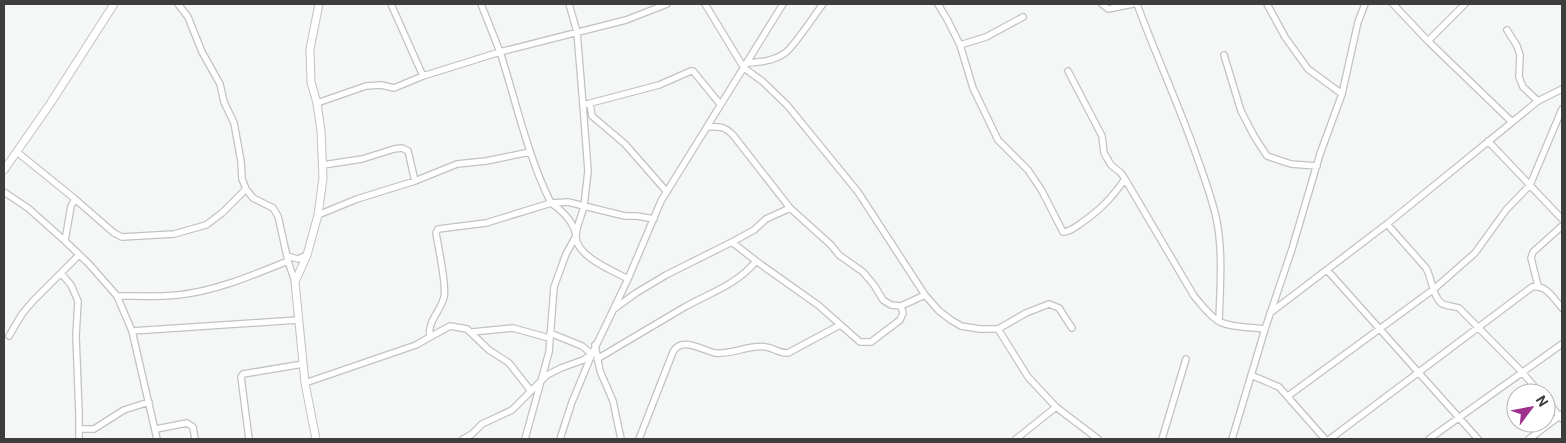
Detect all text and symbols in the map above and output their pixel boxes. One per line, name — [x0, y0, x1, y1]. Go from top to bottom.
north arrow — [1506, 383, 1556, 433]
text: N — [1533, 393, 1551, 410]

